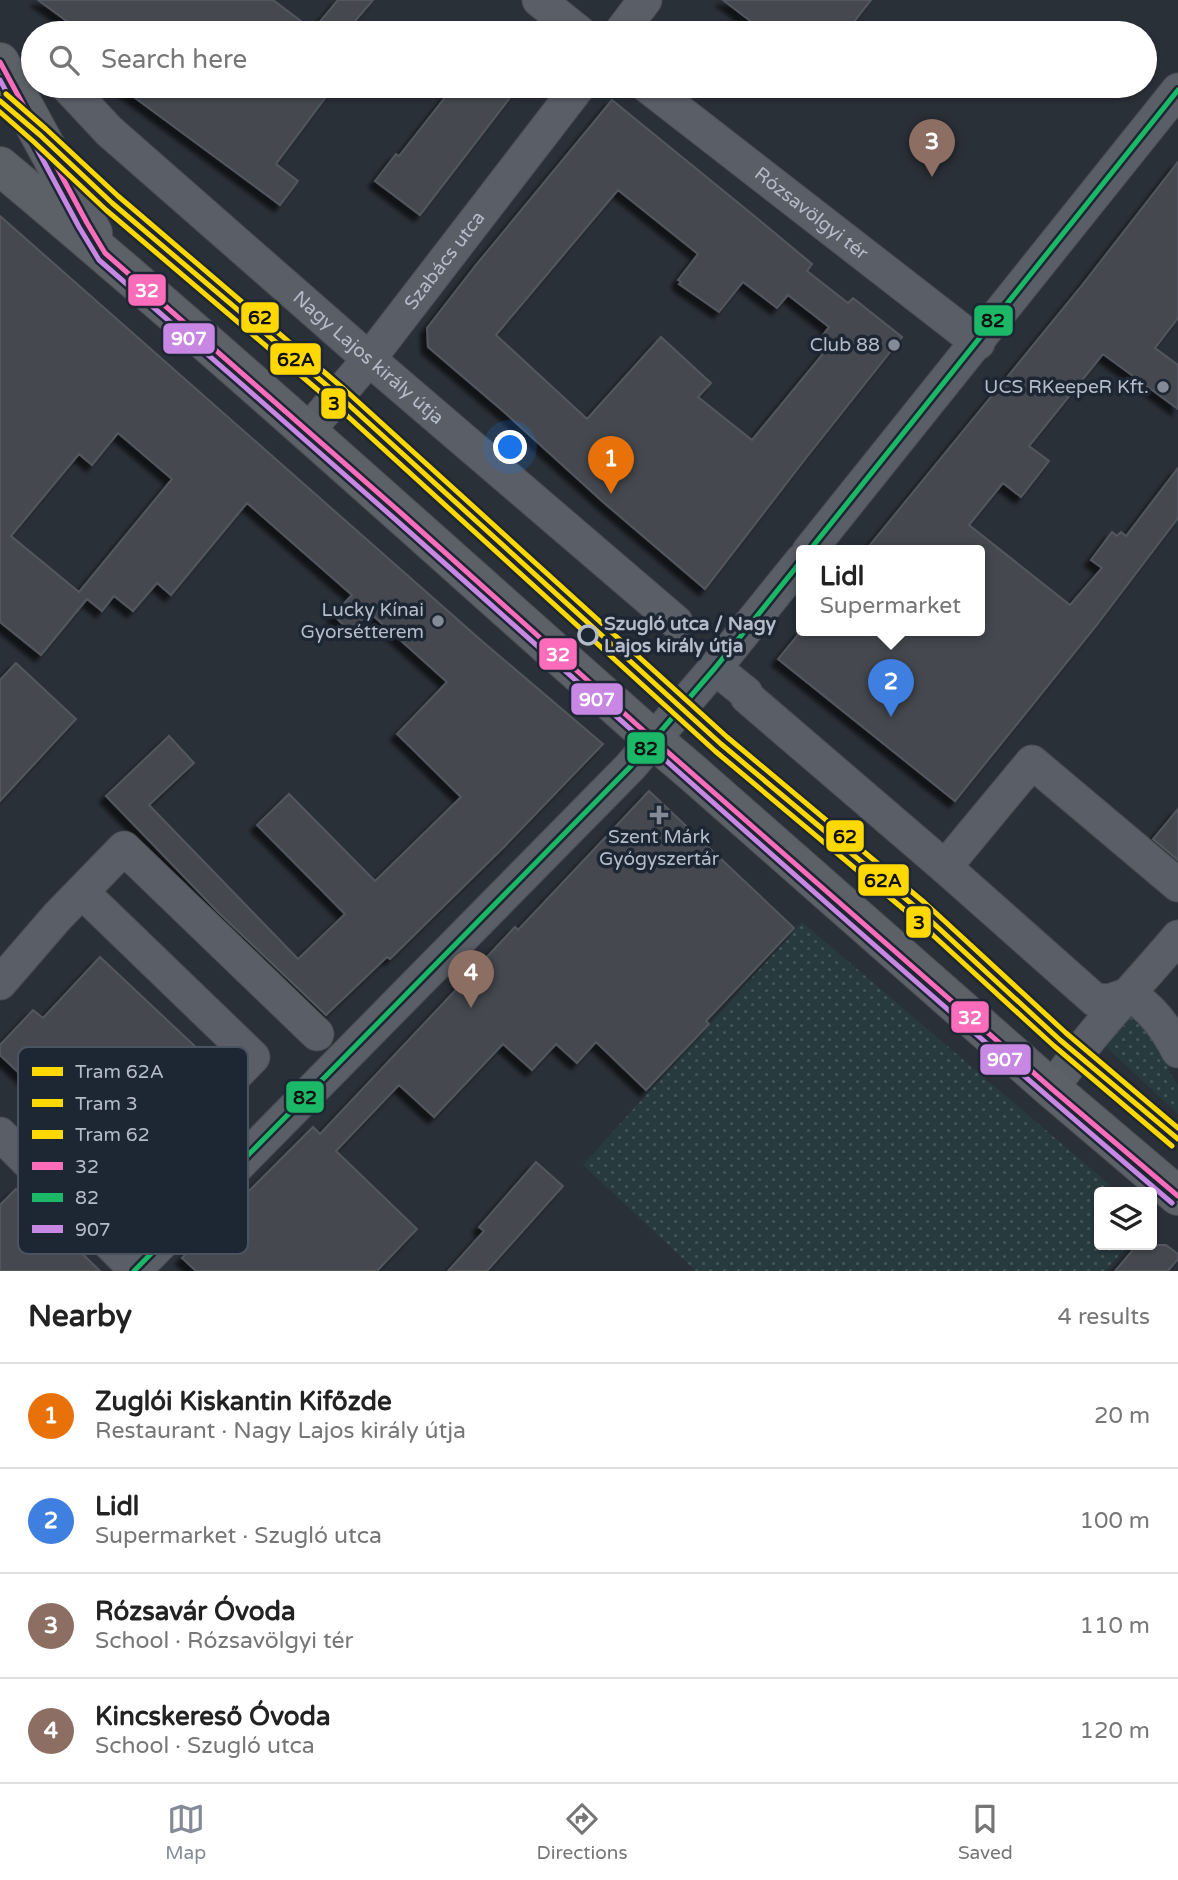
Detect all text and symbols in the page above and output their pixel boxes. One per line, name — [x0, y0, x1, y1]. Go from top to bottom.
search box — [21, 21, 1157, 98]
icon: search — [45, 41, 83, 79]
text: Search here — [101, 44, 247, 75]
pin: 3 — [909, 119, 955, 177]
street label: Rózsavölgyi tér — [750, 163, 873, 265]
street label: Szabács utca — [400, 207, 490, 314]
line badge: 32 — [127, 273, 167, 307]
text: 32 — [135, 280, 159, 302]
street label: Nagy Lajos király útja — [288, 286, 448, 429]
line badge: 62 — [240, 301, 280, 334]
line badge: 82 — [973, 304, 1014, 337]
text: 62 — [248, 307, 272, 329]
text: 82 — [981, 310, 1005, 332]
line badge: 907 — [162, 322, 216, 355]
text: 907 — [171, 328, 207, 350]
place label: Club 88 — [810, 334, 880, 356]
marker: Club 88 — [886, 337, 902, 353]
line badge: 62A — [269, 342, 322, 376]
text: 62A — [277, 349, 315, 371]
place label: UCS RKeepeR Kft. — [984, 376, 1149, 398]
marker: UCS RKeepeR Kft. — [1155, 379, 1171, 395]
line badge: 3 — [320, 387, 347, 420]
text: 3 — [328, 393, 340, 415]
your location — [493, 430, 527, 464]
pin: 1 — [588, 436, 634, 494]
popup — [796, 545, 985, 636]
text: Lidl — [820, 561, 864, 592]
text: Supermarket — [820, 592, 961, 620]
place label: Lucky Kínai Gyorsétterem — [301, 599, 424, 643]
marker: Lucky Kínai Gyorsétterem — [430, 613, 446, 629]
place label: Szugló utca / Nagy Lajos király útja — [604, 613, 777, 658]
marker: Szugló utca / Nagy Lajos király útja — [578, 625, 598, 645]
line badge: 32 — [538, 637, 578, 671]
text: 32 — [546, 644, 570, 666]
pin: 2 — [868, 659, 914, 717]
line badge: 907 — [570, 682, 624, 716]
text: 907 — [579, 689, 615, 711]
line badge: 82 — [626, 731, 666, 765]
text: 82 — [634, 738, 658, 760]
marker: Szent Márk Gyógyszertár — [651, 807, 667, 823]
line badge: 62 — [825, 819, 865, 853]
place label: Szent Márk Gyógyszertár — [599, 826, 720, 870]
text: 62 — [833, 826, 857, 848]
line badge: 62A — [857, 863, 910, 897]
text: 62A — [864, 870, 902, 892]
line badge: 3 — [905, 905, 932, 939]
text: 3 — [913, 912, 925, 934]
pin: 4 — [448, 950, 494, 1008]
line badge: 32 — [950, 1000, 990, 1034]
text: 32 — [958, 1007, 982, 1029]
line badge: 907 — [979, 1043, 1032, 1076]
legend — [18, 1047, 248, 1254]
text: 907 — [987, 1049, 1023, 1071]
text: Tram 62A — [75, 1061, 164, 1083]
line badge: 82 — [285, 1080, 325, 1114]
text: 82 — [293, 1087, 317, 1109]
text: Tram 3 — [75, 1093, 138, 1115]
text: Tram 62 — [75, 1124, 150, 1146]
text: 32 — [75, 1156, 99, 1178]
text: 82 — [75, 1187, 99, 1209]
map controls — [1094, 1187, 1157, 1250]
button: layers — [1094, 1187, 1157, 1250]
text: 907 — [75, 1219, 111, 1241]
text: Nearby — [28, 1298, 132, 1335]
text: 4 results — [1057, 1303, 1150, 1331]
text: Zuglói Kiskantin Kifőzde — [95, 1386, 392, 1417]
text: 1 — [44, 1402, 58, 1430]
text: 20 m — [1094, 1402, 1150, 1430]
text: Restaurant · Nagy Lajos király útja — [95, 1417, 466, 1445]
text: Lidl — [95, 1491, 139, 1522]
text: 2 — [44, 1507, 58, 1535]
text: 100 m — [1080, 1507, 1150, 1535]
text: Supermarket · Szugló utca — [95, 1522, 382, 1550]
text: Rózsavár Óvoda — [95, 1596, 296, 1627]
text: 3 — [44, 1612, 58, 1640]
text: 110 m — [1080, 1612, 1150, 1640]
text: School · Rózsavölgyi tér — [95, 1627, 353, 1655]
text: Kincskereső Óvoda — [95, 1701, 331, 1732]
text: 4 — [44, 1717, 58, 1745]
text: 120 m — [1080, 1717, 1150, 1745]
text: School · Szugló utca — [95, 1732, 315, 1760]
tab: Map — [165, 1800, 206, 1864]
tab: Directions — [537, 1800, 628, 1864]
tab: Saved — [958, 1800, 1013, 1864]

